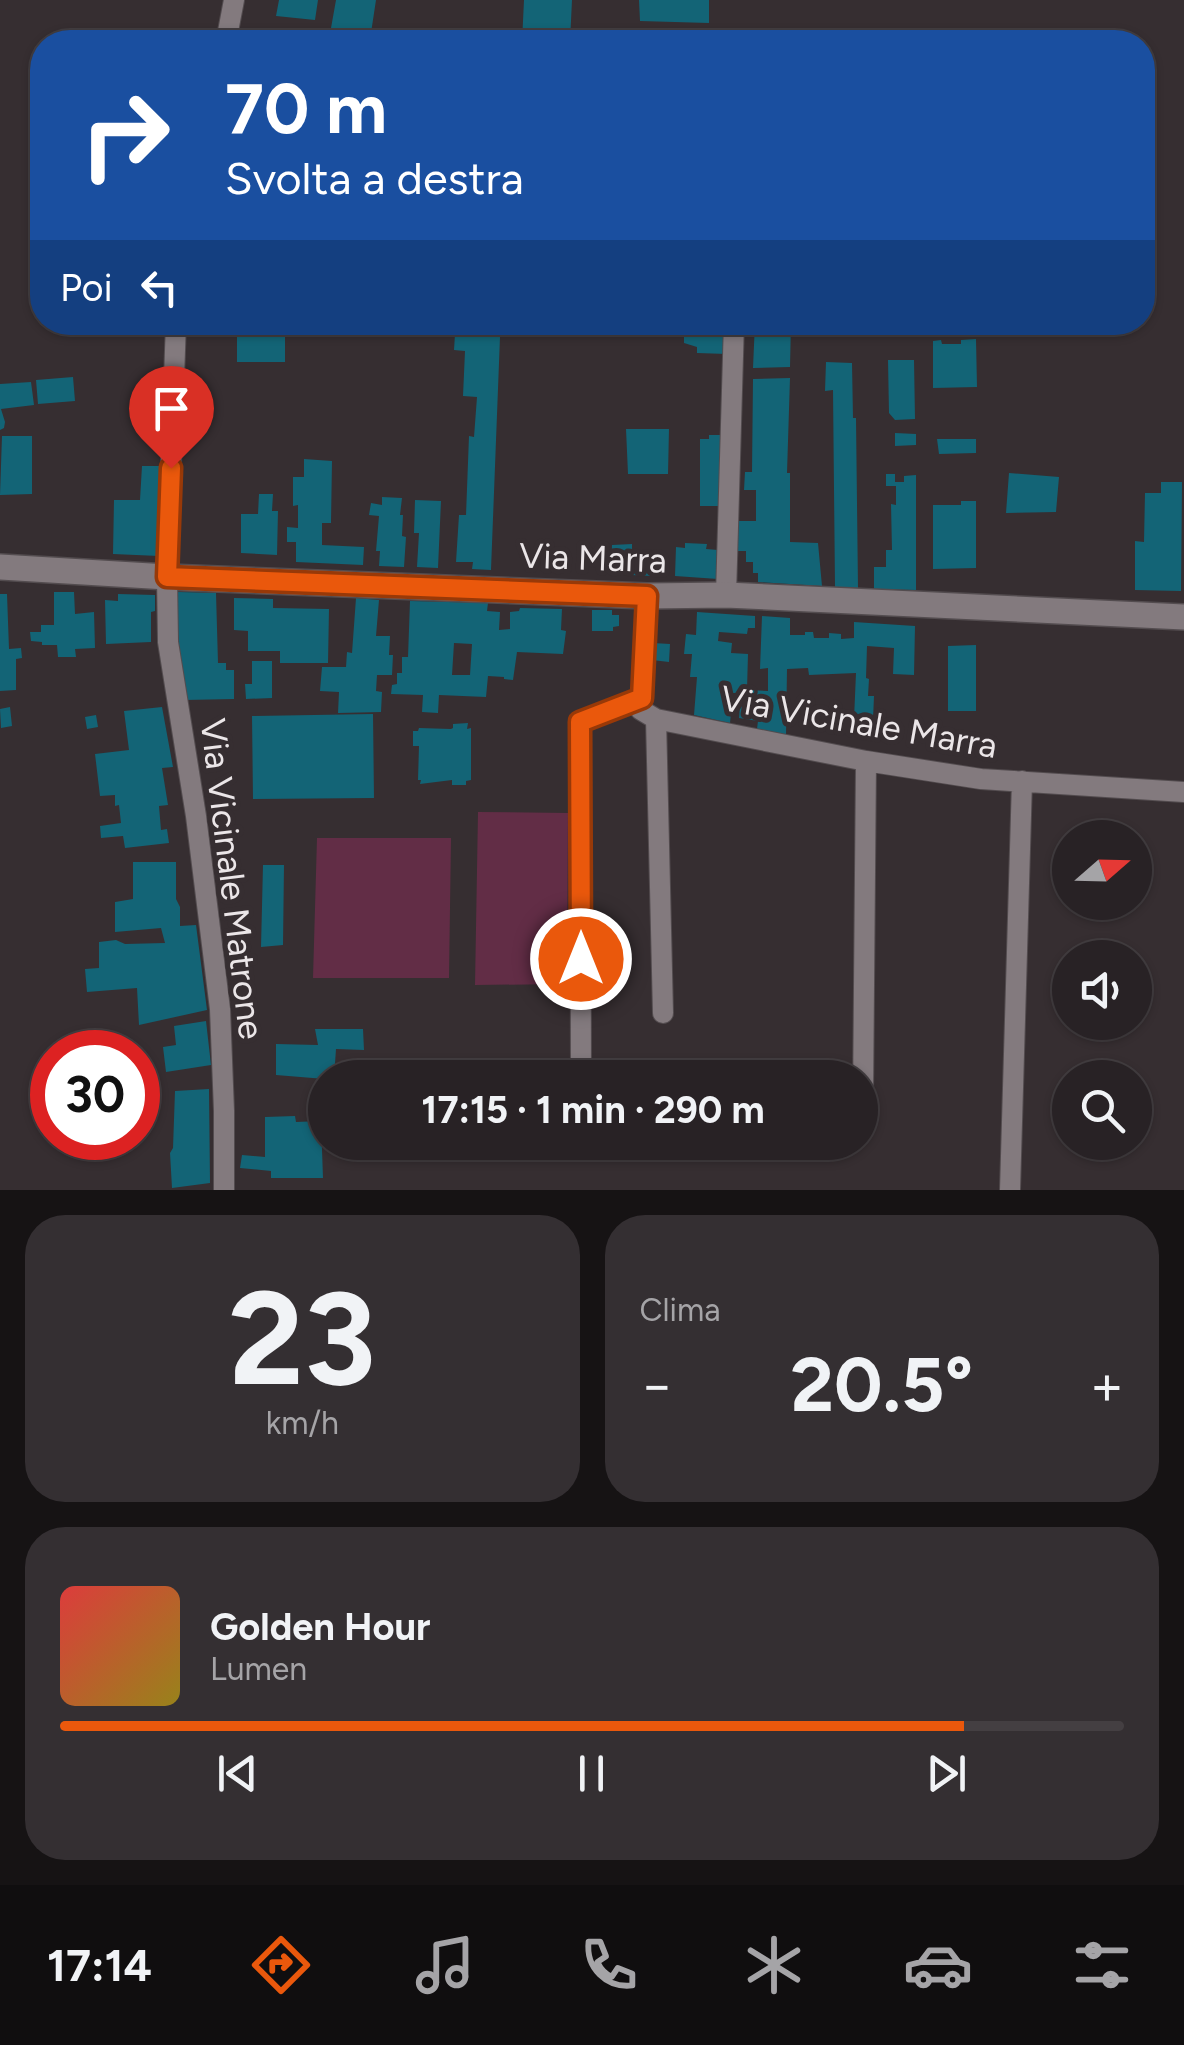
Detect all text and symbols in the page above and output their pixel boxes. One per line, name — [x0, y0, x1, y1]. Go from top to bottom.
text: 70 m — [225, 66, 387, 151]
icon: right — [60, 70, 190, 200]
text: Svolta a destra — [225, 151, 524, 205]
icon: left — [132, 260, 187, 315]
text: Poi — [60, 265, 112, 311]
pin — [129, 366, 214, 469]
icon: arrive — [144, 381, 199, 436]
street label: Via Marra — [518, 534, 668, 582]
street label: Via Vicinale Marra — [717, 677, 1001, 767]
street label: Via Vicinale Matrone — [191, 716, 273, 1042]
north arrow — [1052, 820, 1152, 920]
map controls — [1052, 820, 1152, 1160]
position arrow — [529, 907, 633, 1011]
button: sound — [1052, 940, 1152, 1040]
speed limit sign: 30 — [30, 1030, 160, 1160]
button: search — [1052, 1060, 1152, 1160]
text: 17:15 · 1 min · 290 m — [421, 1087, 765, 1133]
text: 23 — [228, 1261, 376, 1417]
text: Clima — [640, 1291, 721, 1329]
text: 20.5° — [790, 1340, 973, 1430]
text: − — [640, 1352, 674, 1418]
text: + — [1090, 1352, 1124, 1418]
text: km/h — [266, 1404, 339, 1442]
text: Golden Hour — [210, 1604, 431, 1650]
text: Lumen — [210, 1650, 307, 1688]
icon: previous — [210, 1746, 265, 1801]
icon: pause — [564, 1746, 619, 1801]
icon: next — [919, 1746, 974, 1801]
icon: directions — [246, 1930, 316, 2000]
icon: music — [410, 1930, 480, 2000]
icon: phone — [574, 1930, 644, 2000]
icon: climate — [739, 1930, 809, 2000]
icon: car — [903, 1930, 973, 2000]
icon: filters — [1067, 1930, 1137, 2000]
text: 17:14 — [47, 1938, 152, 1992]

